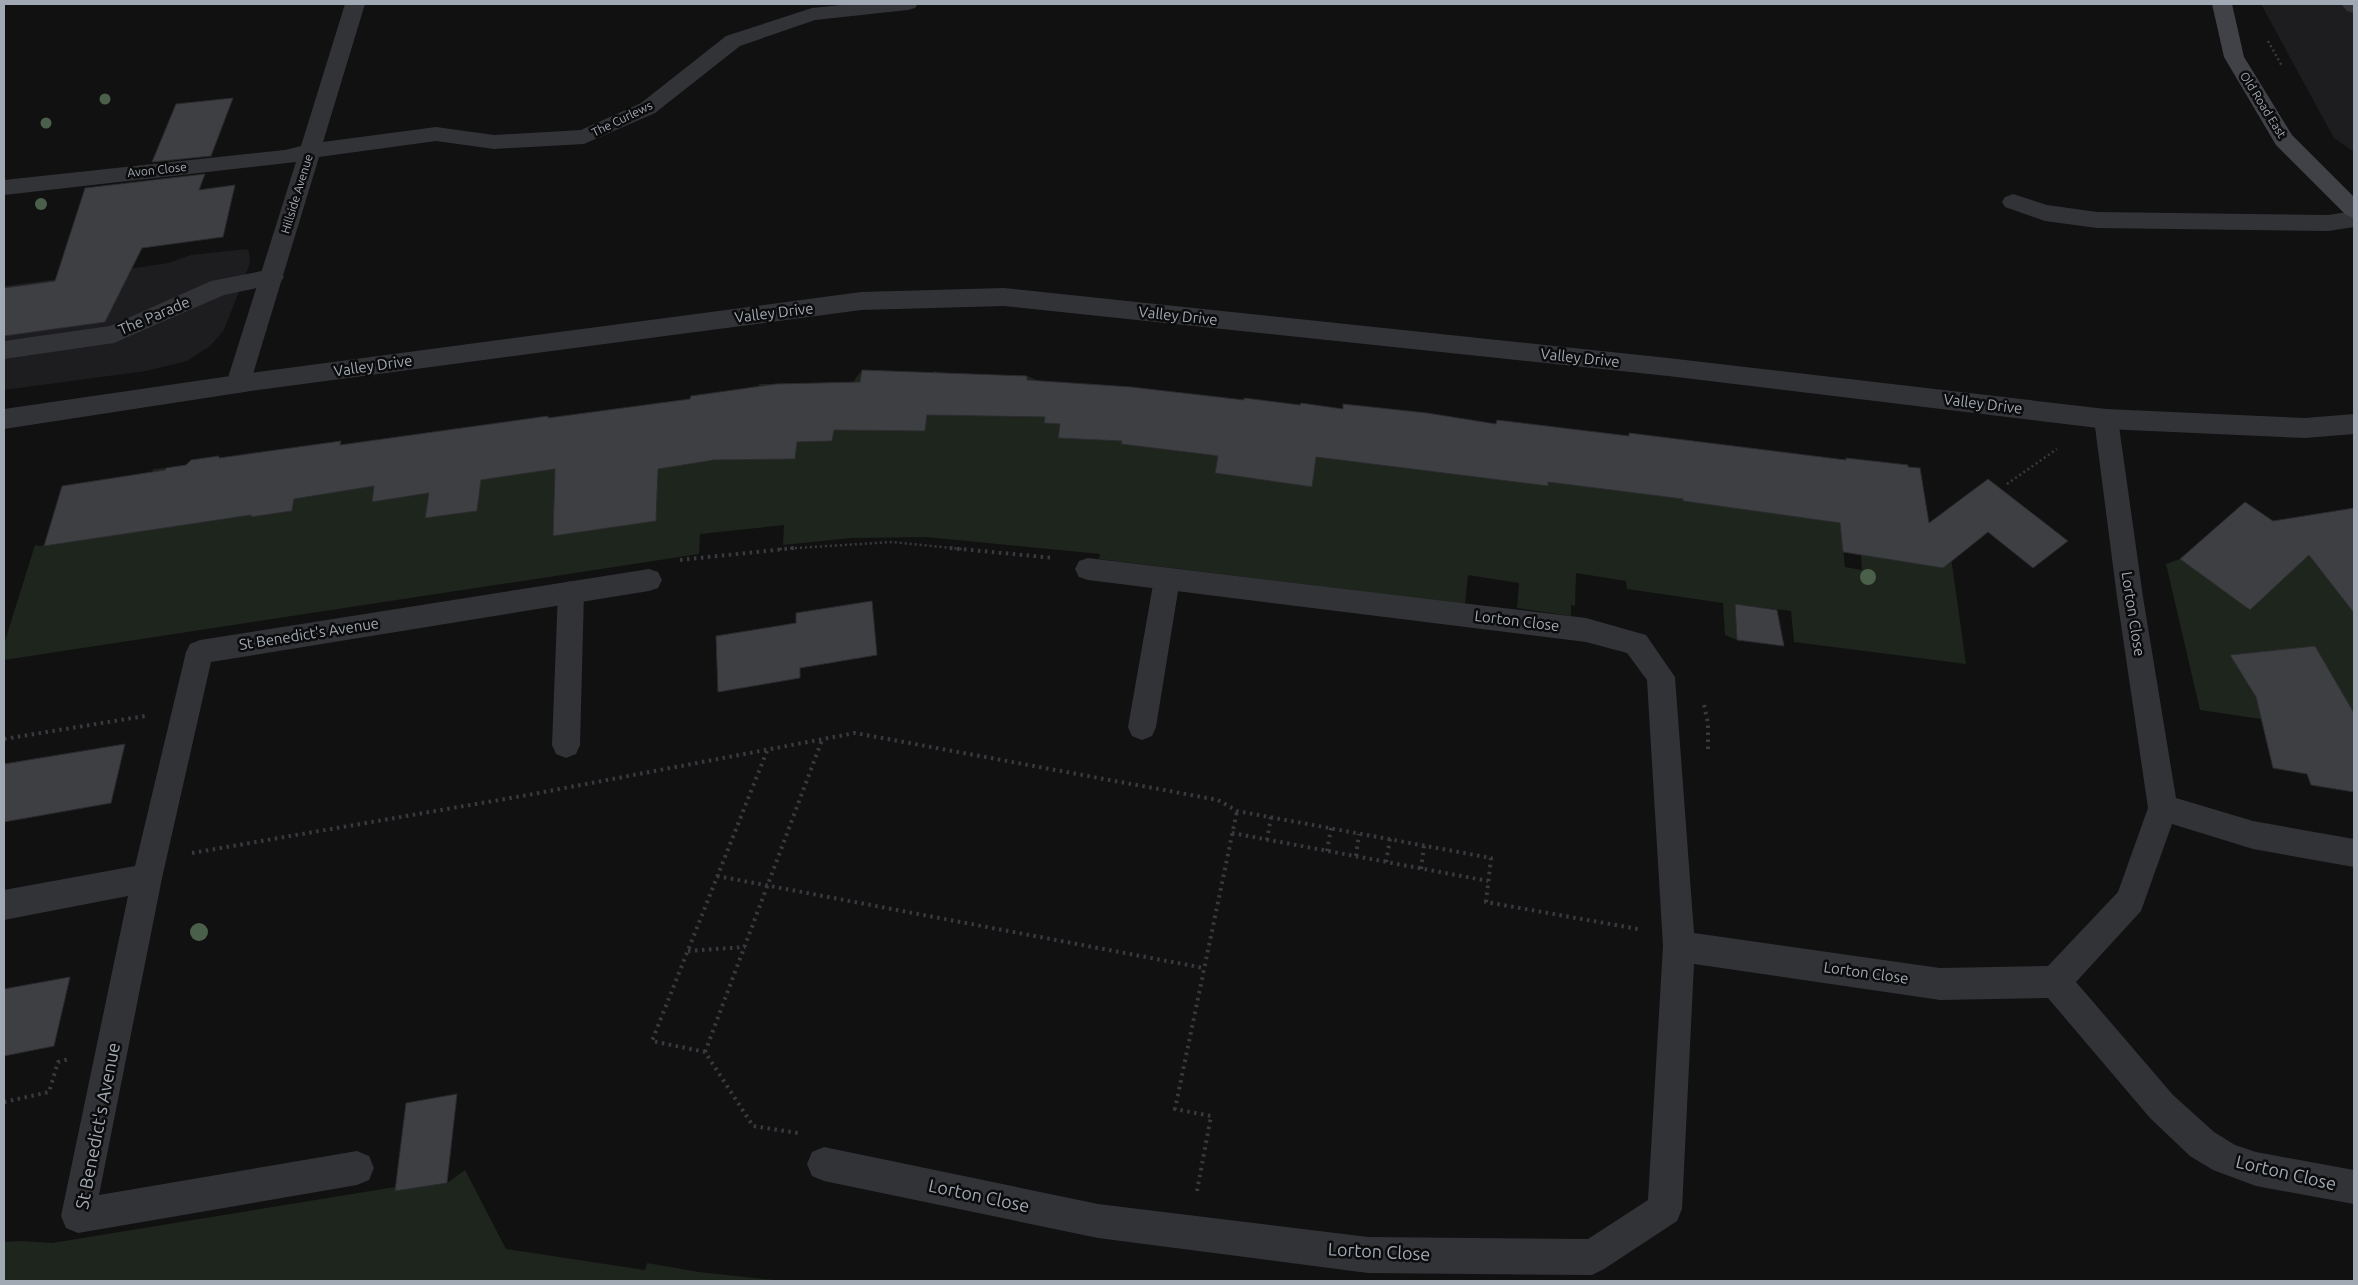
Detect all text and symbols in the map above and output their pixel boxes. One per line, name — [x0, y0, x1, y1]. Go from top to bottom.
street label: Old Road East — [2238, 69, 2289, 140]
street label: The Curlews — [589, 98, 654, 139]
street label: Hillside Avenue — [278, 152, 315, 235]
street label: Avon Close — [127, 160, 187, 179]
street label: The Parade — [116, 293, 192, 338]
street label: Valley Drive — [734, 299, 814, 326]
street label: Valley Drive — [1138, 303, 1218, 328]
street label: Valley Drive — [1540, 345, 1620, 370]
street label: Valley Drive — [333, 352, 413, 379]
street label: Valley Drive — [1943, 390, 2023, 417]
street label: Lorton Close — [2118, 570, 2149, 657]
street label: Lorton Close — [1474, 607, 1560, 634]
street label: St Benedict's Avenue — [238, 614, 380, 653]
street label: Lorton Close — [1823, 958, 1910, 987]
street label: St Benedict's Avenue — [71, 1041, 123, 1211]
street label: Lorton Close — [2234, 1151, 2338, 1193]
street label: Lorton Close — [927, 1175, 1031, 1215]
street label: Lorton Close — [1327, 1238, 1431, 1264]

